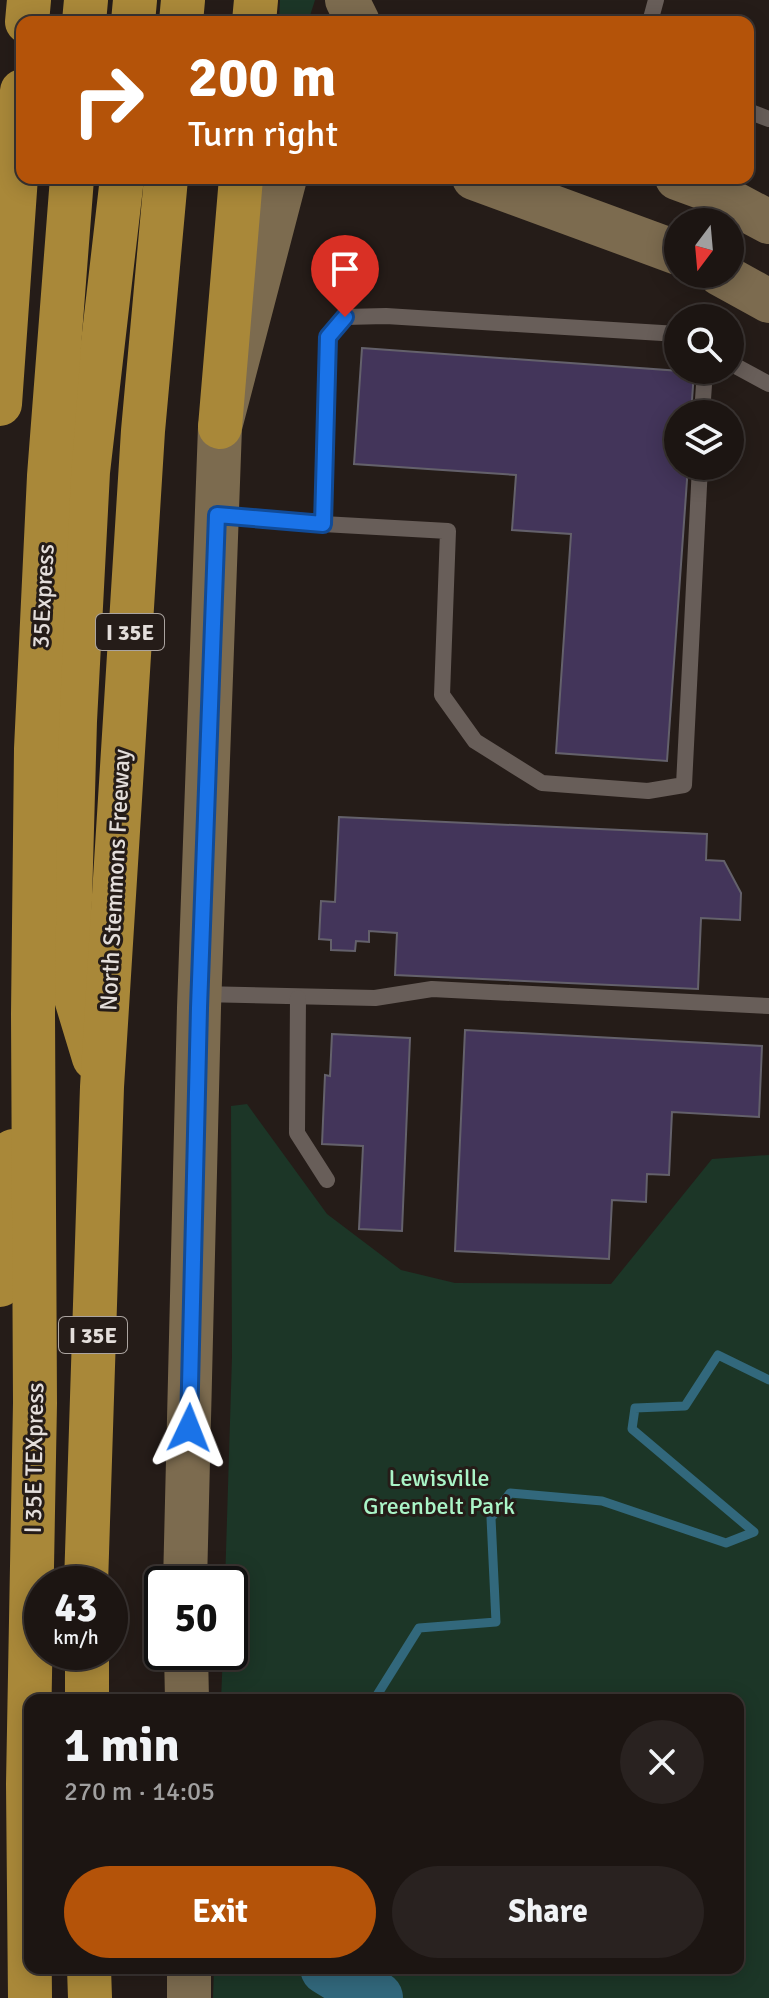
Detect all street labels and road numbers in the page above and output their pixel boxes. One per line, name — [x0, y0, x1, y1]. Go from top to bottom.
street label: 35Express — [25, 543, 61, 649]
road number: I 35E — [96, 614, 164, 650]
street label: North Stemmons Freeway — [93, 748, 137, 1012]
road number: I 35E — [59, 1317, 127, 1353]
street label: I 35E TEXpress — [18, 1382, 50, 1534]

